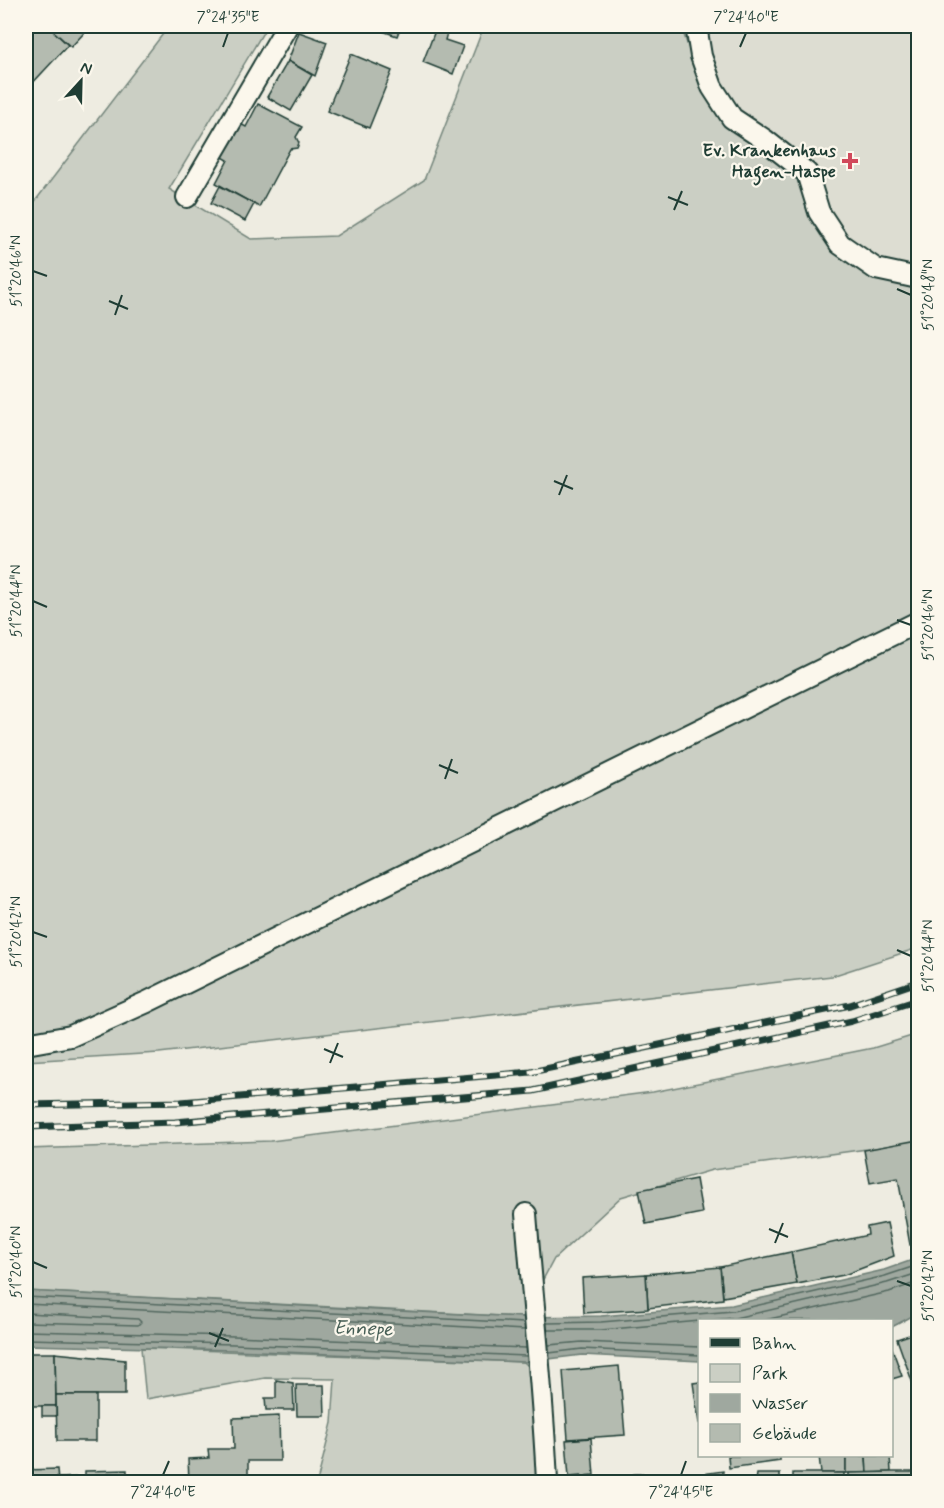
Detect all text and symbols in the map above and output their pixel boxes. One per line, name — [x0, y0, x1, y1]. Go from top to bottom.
text: 7°24'35"E — [197, 8, 260, 28]
text: 7°24'40"E — [713, 8, 779, 28]
north arrow — [51, 51, 111, 111]
text: N — [77, 57, 95, 80]
place label: Ev. Krankenhaus Hagen-Haspe — [702, 139, 836, 186]
marker: Ev. Krankenhaus Hagen-Haspe — [841, 152, 859, 170]
text: 51°20'46"N — [7, 235, 27, 307]
text: 51°20'48"N — [919, 259, 939, 331]
text: 51°20'44"N — [7, 565, 27, 637]
text: 51°20'46"N — [919, 589, 939, 661]
text: 51°20'42"N — [7, 896, 27, 968]
text: 51°20'44"N — [919, 920, 939, 992]
text: 51°20'40"N — [7, 1226, 27, 1298]
text: 51°20'42"N — [919, 1250, 939, 1322]
water label: Ennepe — [333, 1314, 394, 1344]
legend — [698, 1319, 893, 1457]
text: Bahn — [752, 1332, 796, 1356]
text: Park — [752, 1362, 788, 1386]
text: Wasser — [752, 1392, 809, 1416]
text: Gebäude — [752, 1422, 817, 1446]
text: 7°24'40"E — [130, 1483, 196, 1503]
text: 7°24'45"E — [649, 1483, 714, 1503]

